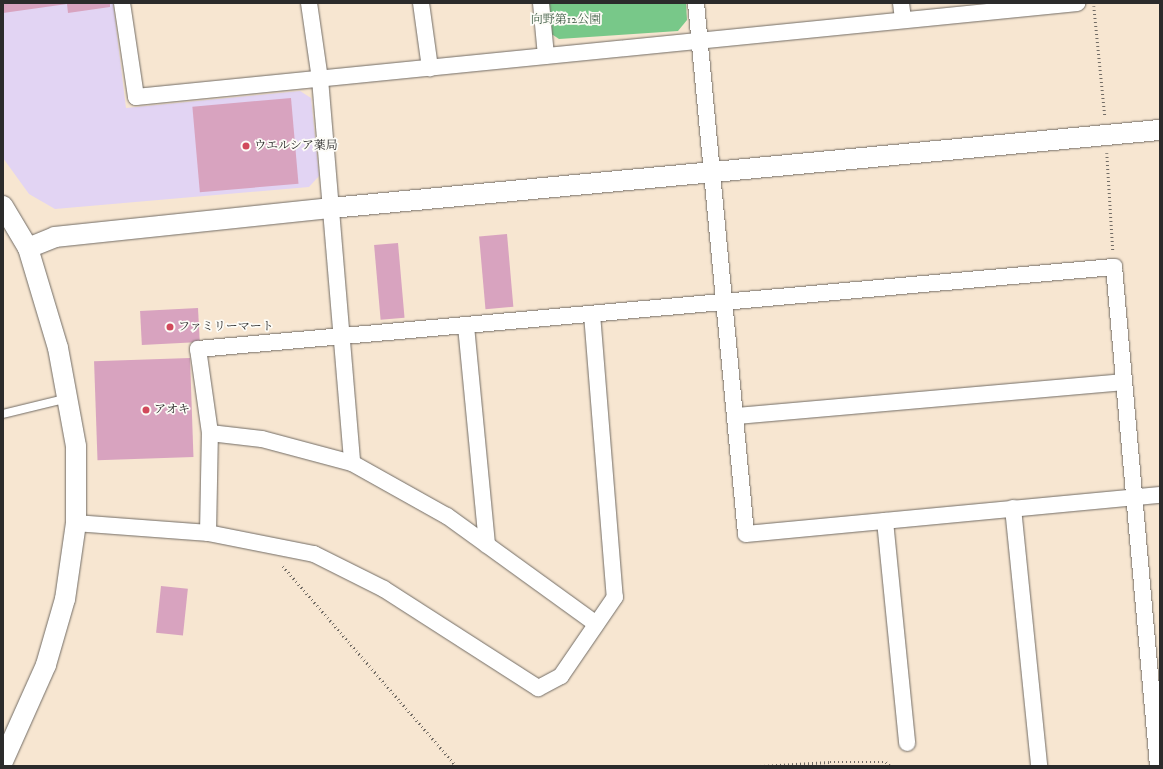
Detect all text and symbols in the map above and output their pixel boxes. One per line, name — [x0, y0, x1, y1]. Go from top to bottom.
park label: 向野第12公園 — [531, 13, 601, 27]
place label: ウエルシア薬局 — [254, 139, 338, 153]
marker: ウエルシア薬局 — [241, 141, 251, 151]
place label: ファミリーマート — [178, 320, 274, 334]
marker: ファミリーマート — [165, 322, 175, 332]
place label: アオキ — [154, 403, 190, 417]
marker: アオキ — [141, 405, 151, 415]

